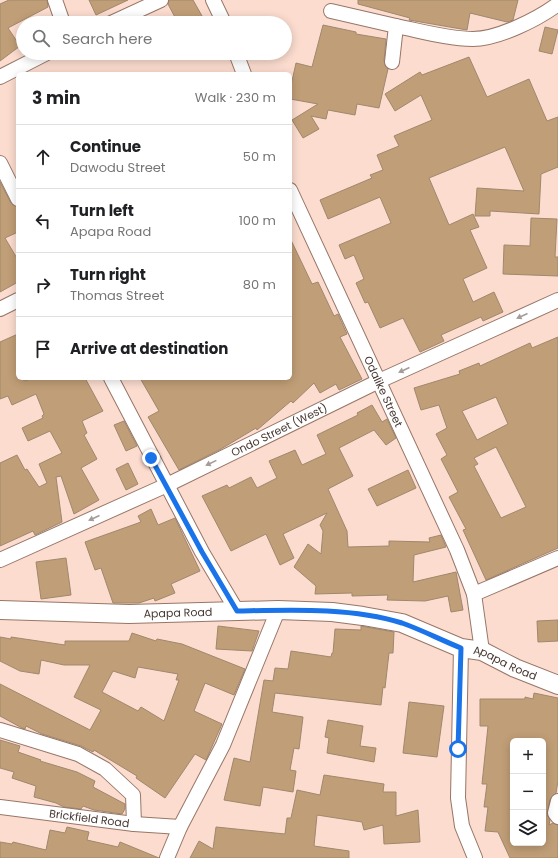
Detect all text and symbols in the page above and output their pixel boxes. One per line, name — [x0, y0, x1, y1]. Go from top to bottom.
search box — [16, 16, 292, 60]
icon: search — [30, 27, 52, 49]
text: Search here — [62, 28, 152, 49]
text: 3 min — [32, 86, 80, 110]
text: Walk · 230 m — [195, 88, 276, 107]
text: Continue — [70, 136, 141, 157]
icon: ahead — [32, 146, 54, 168]
text: 50 m — [243, 147, 276, 166]
text: Dawodu Street — [70, 158, 166, 177]
text: Turn left — [70, 200, 134, 221]
icon: left — [32, 210, 54, 232]
text: 100 m — [239, 211, 276, 230]
text: Apapa Road — [70, 222, 151, 241]
text: Turn right — [70, 264, 146, 285]
icon: right — [32, 274, 54, 296]
text: 80 m — [243, 275, 276, 294]
text: Thomas Street — [70, 286, 164, 305]
one-way arrow — [517, 313, 528, 319]
icon: arrive — [32, 338, 54, 360]
text: Arrive at destination — [70, 338, 228, 359]
street label: Odalike Street — [360, 353, 407, 430]
one-way arrow — [398, 367, 409, 373]
street label: Ondo Street (West) — [228, 400, 330, 460]
route end — [142, 449, 160, 467]
one-way arrow — [206, 460, 217, 466]
one-way arrow — [88, 515, 99, 521]
street label: Apapa Road — [143, 604, 212, 622]
street label: Apapa Road — [472, 642, 539, 684]
map controls — [510, 738, 546, 846]
button: + — [510, 738, 546, 774]
route start — [449, 740, 467, 758]
button: − — [510, 774, 546, 810]
street label: Brickfield Road — [48, 805, 130, 831]
button: layers — [510, 810, 546, 846]

